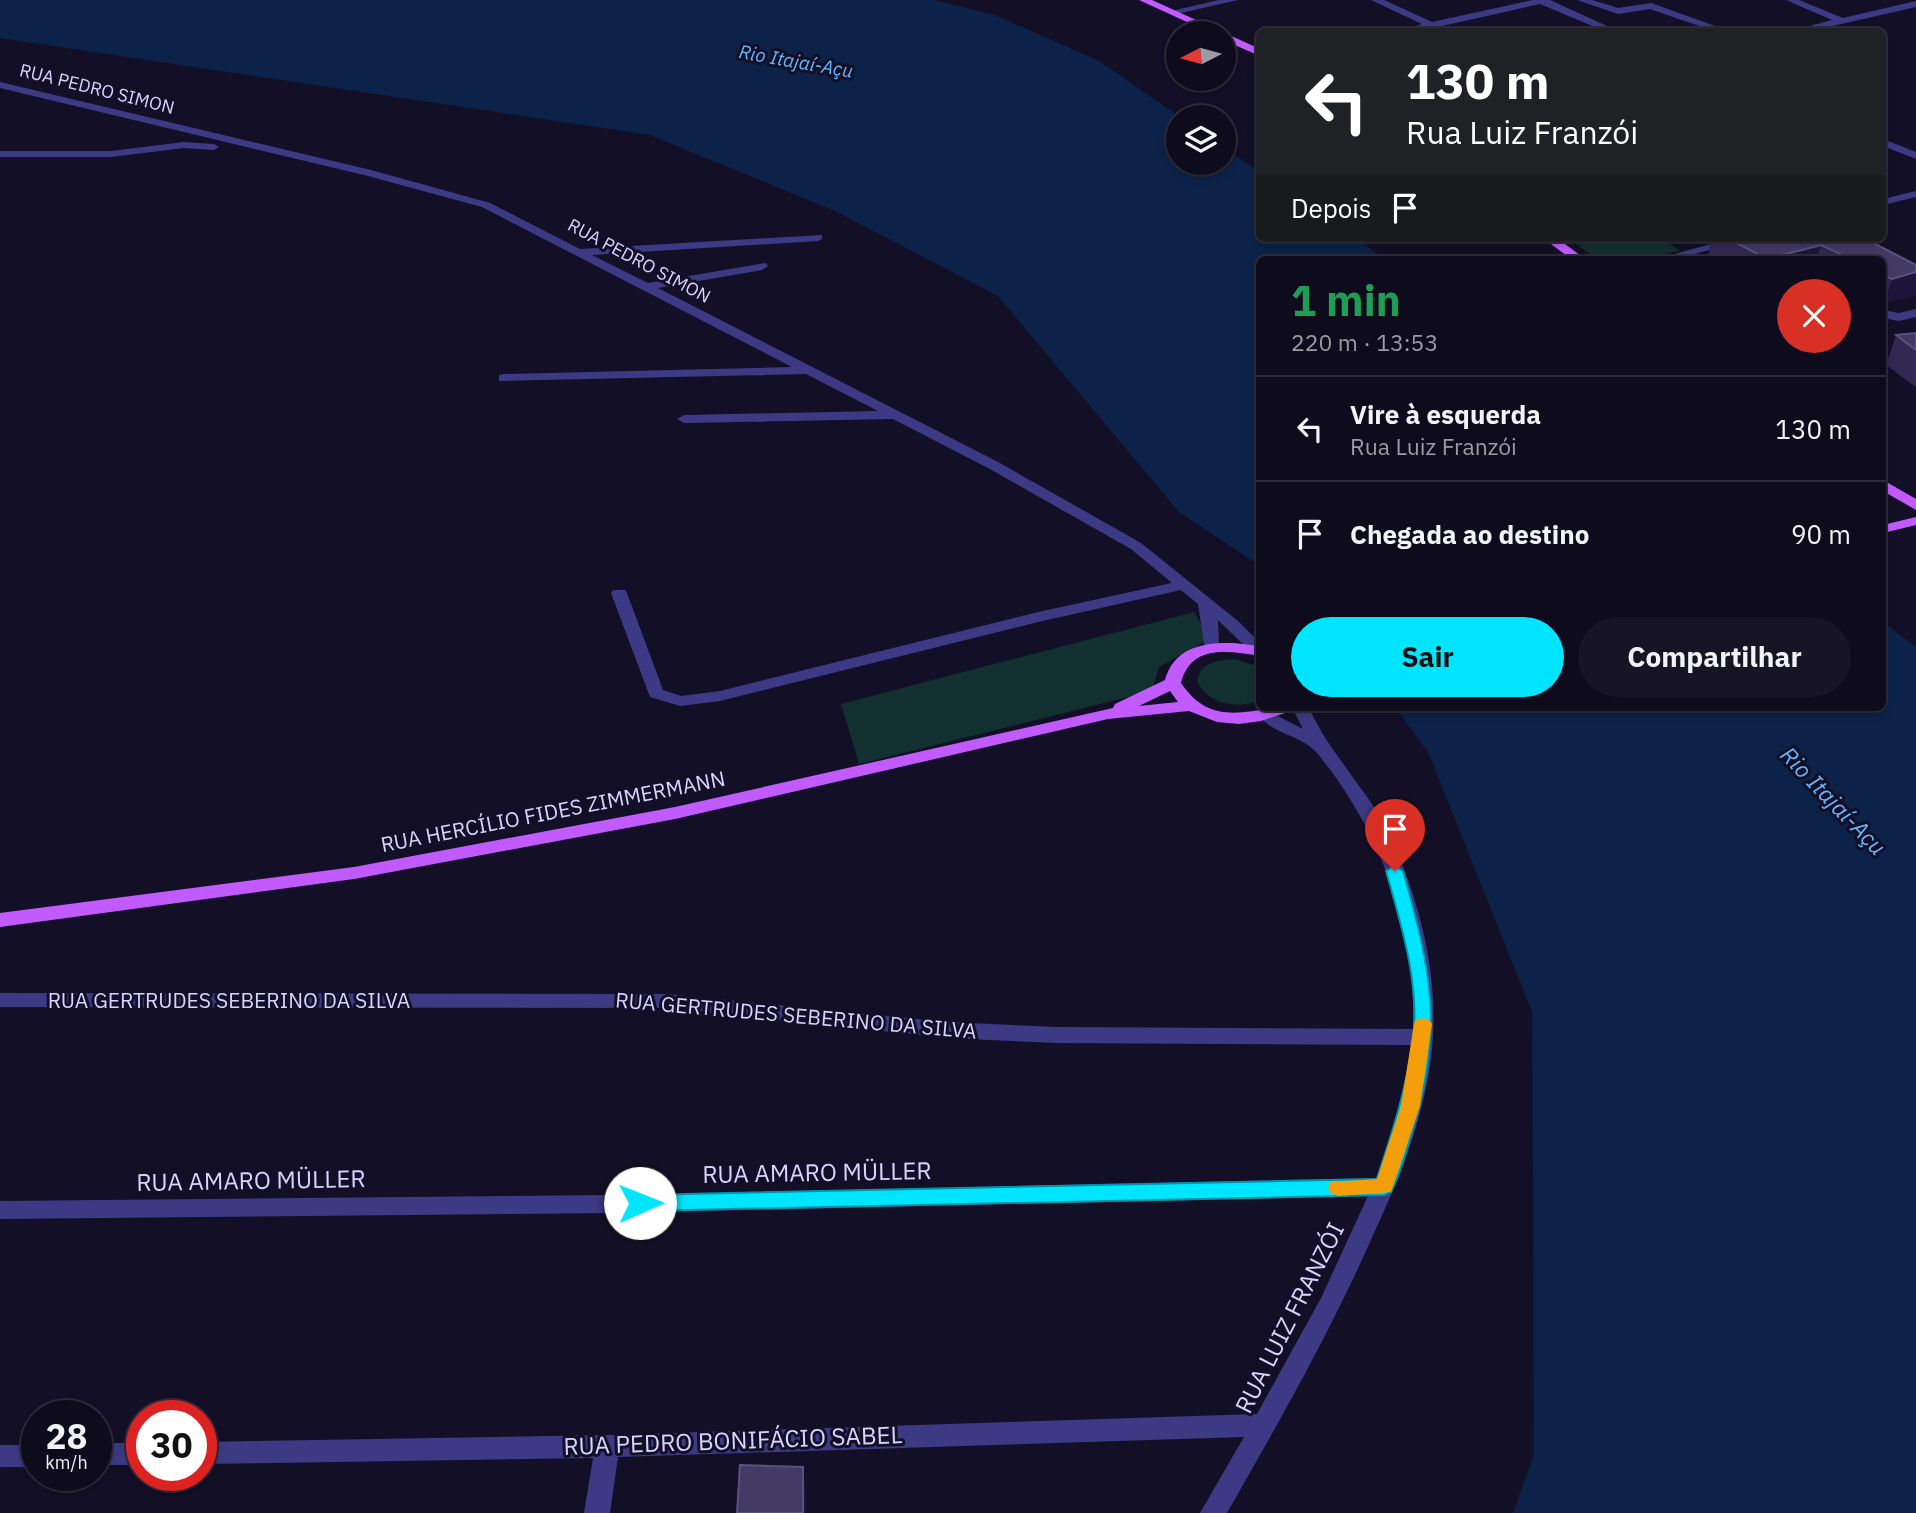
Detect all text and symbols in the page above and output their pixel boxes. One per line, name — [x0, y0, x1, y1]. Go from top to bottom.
north arrow — [1166, 21, 1236, 91]
map controls — [1166, 21, 1236, 175]
water label: Rio Itajaí-Açu — [737, 39, 855, 83]
text: 130 m — [1406, 49, 1550, 112]
icon: left — [1291, 56, 1382, 147]
street label: RUA PEDRO SIMON — [17, 58, 177, 119]
button: layers — [1166, 105, 1236, 175]
text: Rua Luiz Franzói — [1406, 111, 1638, 153]
icon: arrive — [1386, 189, 1424, 227]
text: Depois — [1291, 191, 1372, 225]
street label: RUA PEDRO SIMON — [564, 213, 715, 308]
text: 1 min — [1291, 273, 1401, 328]
button: close — [1777, 279, 1851, 353]
text: 220 m · 13:53 — [1291, 327, 1438, 357]
text: Vire à esquerda — [1350, 397, 1541, 431]
icon: left — [1291, 410, 1329, 448]
text: 130 m — [1775, 412, 1851, 446]
text: Rua Luiz Franzói — [1350, 431, 1517, 461]
icon: arrive — [1291, 515, 1329, 553]
text: Chegada ao destino — [1350, 517, 1589, 551]
text: 90 m — [1791, 517, 1851, 551]
button: Sair — [1291, 617, 1564, 697]
button: Compartilhar — [1578, 617, 1851, 697]
water label: Rio Itajaí-Açu — [1774, 740, 1893, 861]
street label: RUA HERCÍLIO FIDES ZIMMERMANN — [378, 764, 727, 858]
pin — [1365, 799, 1425, 871]
icon: arrive — [1376, 810, 1414, 848]
street label: RUA GERTRUDES SEBERINO DA SILVA — [614, 985, 978, 1045]
street label: RUA GERTRUDES SEBERINO DA SILVA — [48, 986, 410, 1014]
street label: RUA AMARO MÜLLER — [702, 1154, 932, 1190]
street label: RUA AMARO MÜLLER — [136, 1162, 366, 1198]
position arrow — [603, 1166, 677, 1240]
street label: RUA LUIZ FRANZÓI — [1227, 1217, 1351, 1418]
speed limit sign: 30 — [126, 1400, 217, 1491]
text: 28 — [45, 1413, 88, 1459]
street label: RUA PEDRO BONIFÁCIO SABEL — [563, 1418, 903, 1462]
text: km/h — [45, 1451, 88, 1474]

